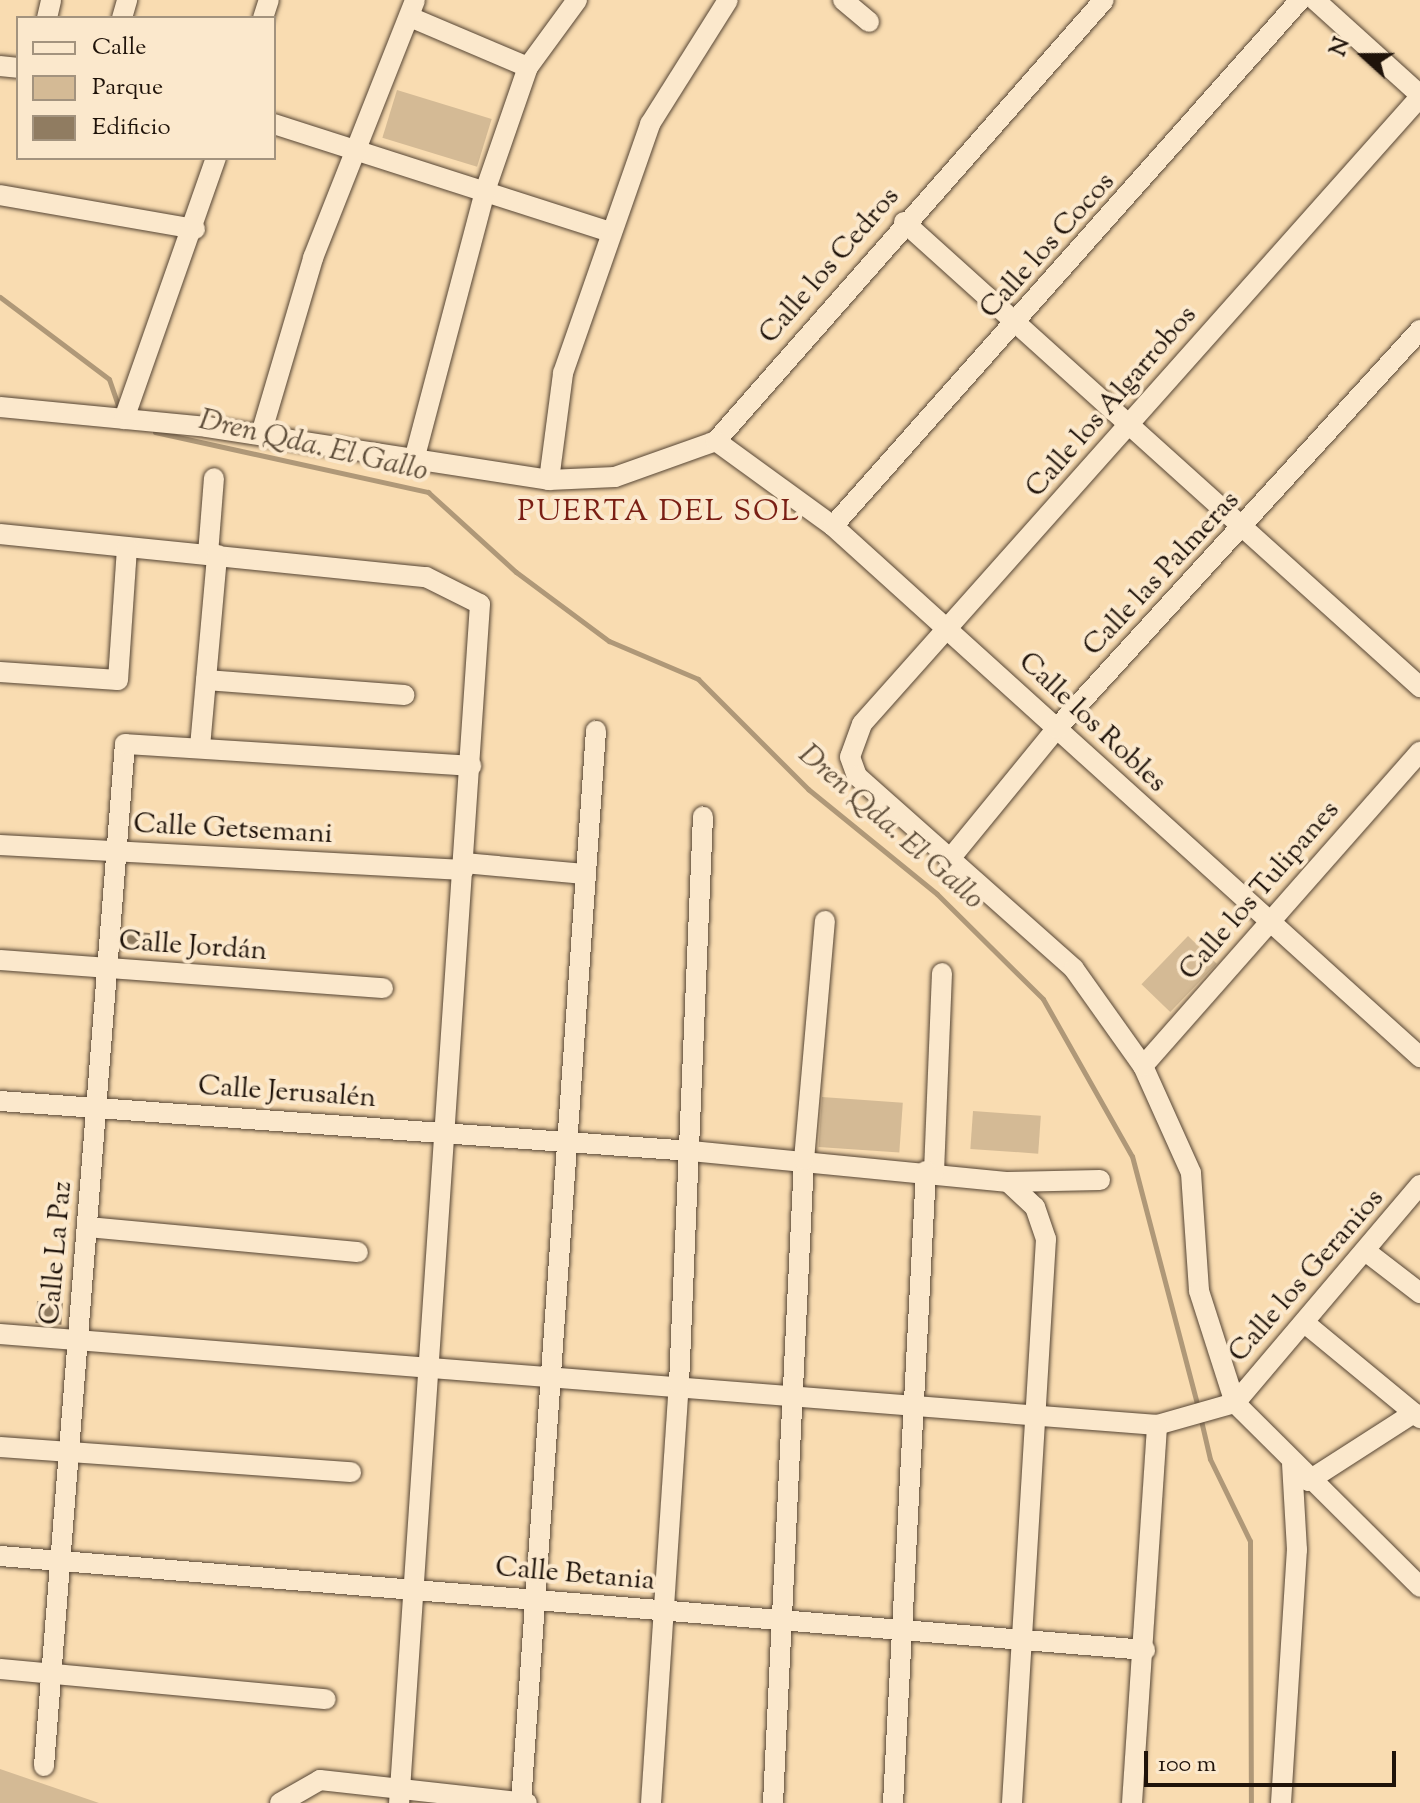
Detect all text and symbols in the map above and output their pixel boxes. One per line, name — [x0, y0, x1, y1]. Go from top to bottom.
legend — [16, 16, 276, 160]
north arrow — [1324, 16, 1404, 96]
text: Calle — [92, 31, 146, 65]
text: N — [1324, 33, 1360, 61]
text: Parque — [92, 71, 163, 105]
text: Edificio — [92, 111, 171, 145]
street label: Calle los Cocos — [974, 166, 1122, 326]
street label: Calle los Cedros — [753, 181, 907, 351]
street label: Calle los Algarrobos — [1019, 299, 1205, 505]
water label: Dren Qda. El Gallo — [195, 403, 431, 491]
street label: Calle las Palmeras — [1077, 484, 1247, 664]
district label: PUERTA DEL SOL — [517, 495, 801, 531]
street label: Calle los Robles — [1011, 646, 1173, 800]
water label: Dren Qda. El Gallo — [790, 738, 990, 918]
street label: Calle los Tulipanes — [1173, 794, 1347, 988]
street label: Calle Getsemani — [133, 808, 333, 852]
street label: Calle Jordán — [118, 925, 268, 969]
street label: Calle Jerusalén — [197, 1070, 377, 1116]
street label: Calle La Paz — [34, 1180, 80, 1326]
street label: Calle los Geranios — [1222, 1182, 1392, 1370]
street label: Calle Betania — [494, 1551, 656, 1599]
scale bar — [1148, 1735, 1400, 1785]
text: 100 m — [1158, 1748, 1216, 1782]

